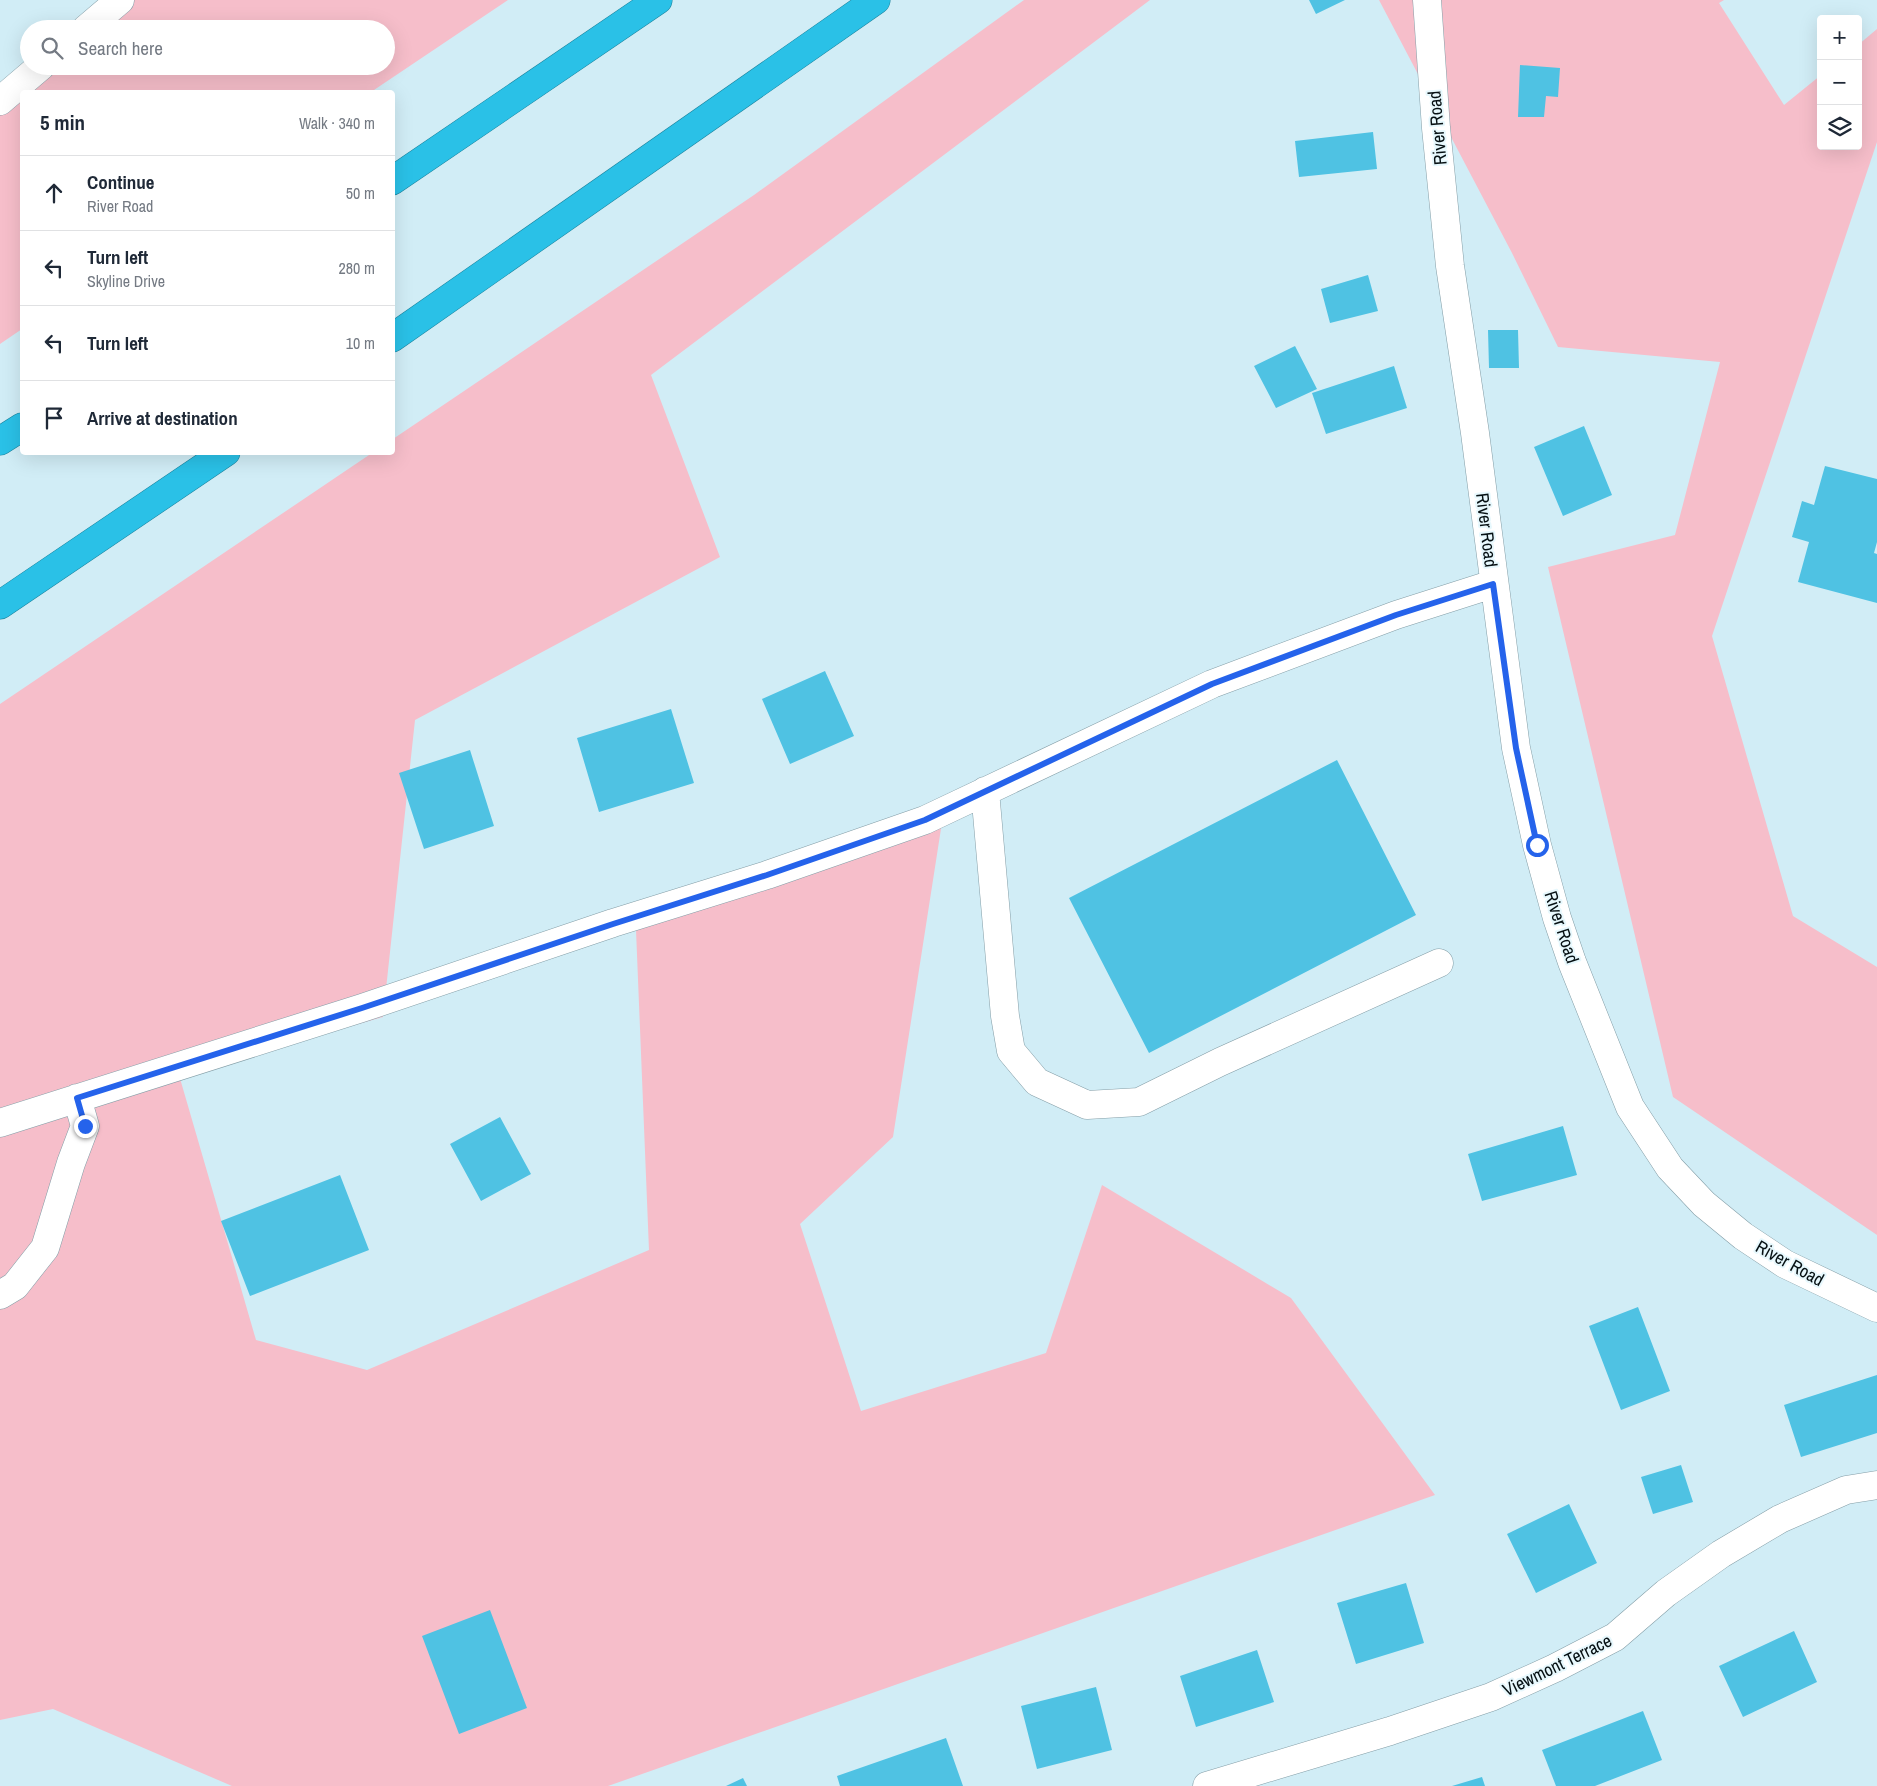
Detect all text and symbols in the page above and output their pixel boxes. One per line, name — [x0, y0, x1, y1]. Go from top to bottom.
map controls — [1817, 15, 1862, 150]
button: + — [1817, 15, 1862, 60]
search box — [20, 20, 395, 75]
icon: search — [38, 34, 66, 62]
text: Search here — [78, 35, 163, 61]
button: − — [1817, 60, 1862, 105]
street label: River Road — [1421, 90, 1453, 166]
button: layers — [1817, 105, 1862, 150]
text: 5 min — [40, 108, 85, 137]
text: Walk · 340 m — [299, 112, 375, 134]
text: Continue — [87, 169, 155, 195]
icon: ahead — [40, 179, 68, 207]
text: 50 m — [346, 182, 375, 204]
text: River Road — [87, 195, 153, 217]
text: Turn left — [87, 244, 148, 270]
icon: left — [40, 254, 68, 282]
text: 280 m — [339, 257, 375, 279]
text: Skyline Drive — [87, 270, 165, 292]
icon: left — [40, 329, 68, 357]
text: Turn left — [87, 330, 148, 356]
text: 10 m — [346, 332, 375, 354]
icon: arrive — [40, 404, 68, 432]
text: Arrive at destination — [87, 405, 238, 431]
street label: River Road — [1470, 491, 1504, 569]
route start — [1526, 834, 1549, 857]
street label: River Road — [1539, 888, 1585, 966]
route end — [74, 1115, 97, 1138]
street label: River Road — [1751, 1234, 1829, 1292]
street label: Viewmont Terrace — [1498, 1628, 1616, 1702]

